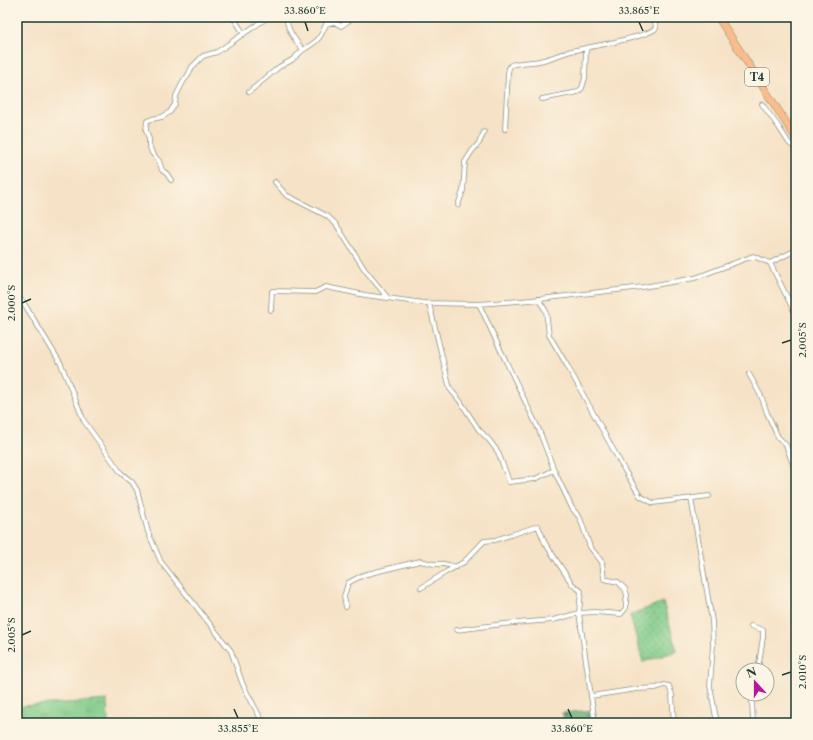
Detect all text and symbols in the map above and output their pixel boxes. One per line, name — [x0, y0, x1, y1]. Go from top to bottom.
text: 33.860°E — [284, 4, 326, 17]
text: 33.865°E — [618, 4, 660, 17]
road number: T4 — [745, 68, 769, 86]
text: 2.000°S — [5, 285, 18, 321]
text: 2.005°S — [796, 322, 809, 358]
text: 2.005°S — [5, 617, 18, 653]
text: 2.010°S — [796, 655, 809, 689]
north arrow — [735, 662, 775, 702]
text: N — [744, 664, 759, 681]
text: 33.855°E — [218, 722, 258, 735]
text: 33.860°E — [551, 722, 593, 735]

